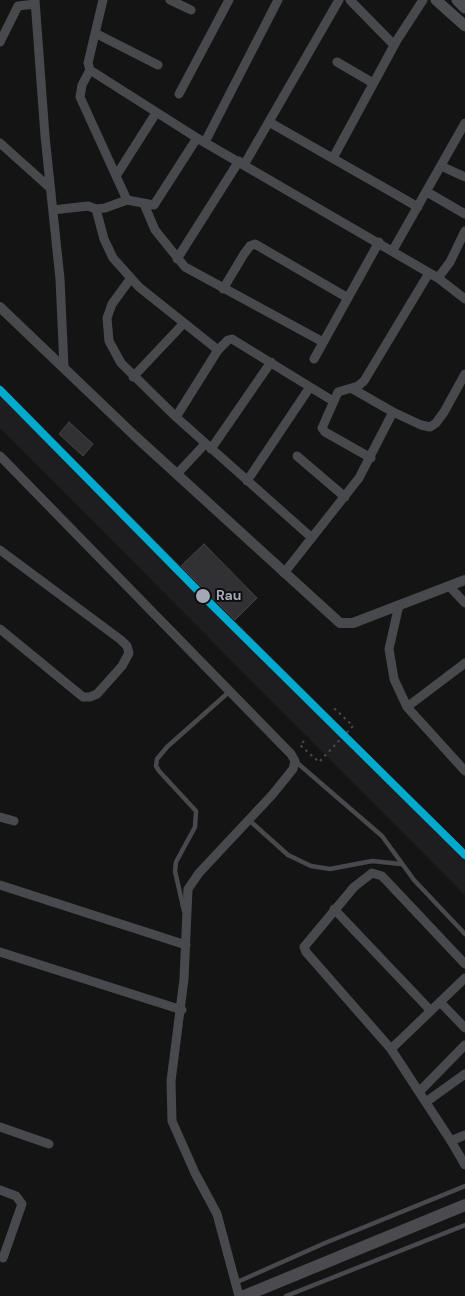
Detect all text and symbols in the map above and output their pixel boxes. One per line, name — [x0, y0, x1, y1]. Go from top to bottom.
marker: Rau — [194, 587, 212, 605]
place label: Rau — [216, 588, 241, 604]

